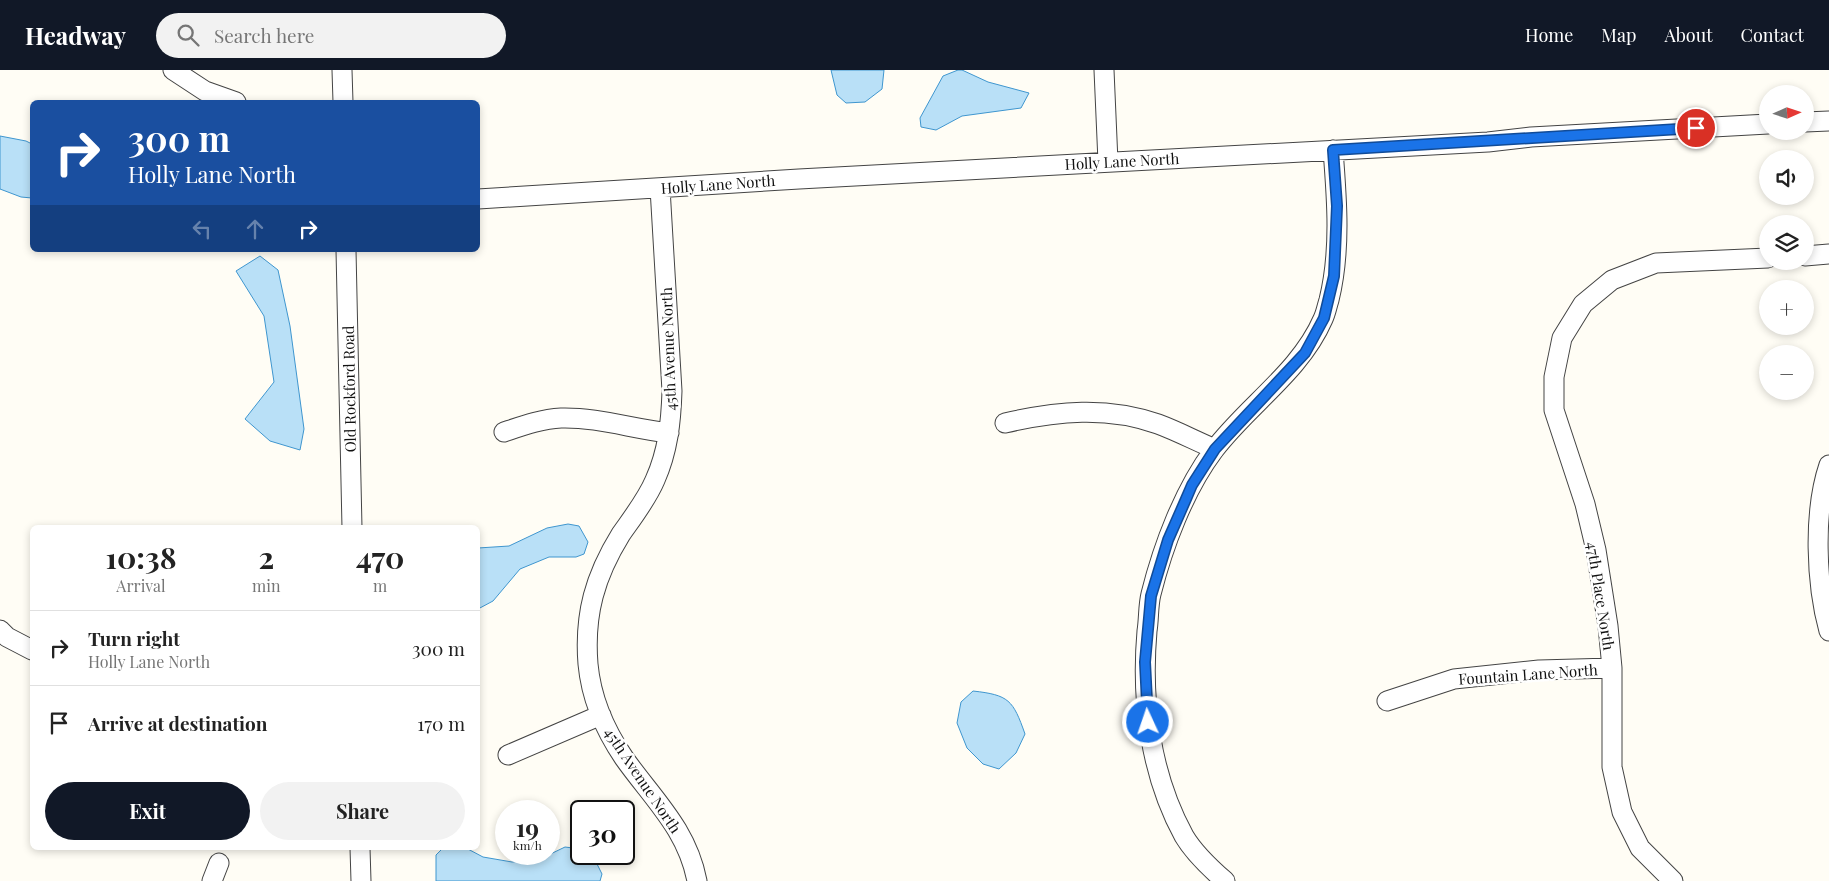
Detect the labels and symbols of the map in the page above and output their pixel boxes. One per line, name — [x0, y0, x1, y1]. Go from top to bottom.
north arrow — [1759, 85, 1814, 140]
pin — [1675, 107, 1717, 149]
street label: Holly Lane North — [1064, 148, 1180, 174]
street label: Holly Lane North — [660, 170, 776, 198]
street label: 45th Avenue North — [656, 287, 680, 411]
street label: Old Rockford Road — [338, 325, 360, 453]
street label: 47th Place North — [1583, 540, 1619, 652]
street label: Fountain Lane North — [1458, 659, 1599, 689]
position arrow — [1121, 695, 1173, 747]
street label: 45th Avenue North — [600, 723, 686, 837]
speed limit sign: 30 — [570, 800, 635, 865]

